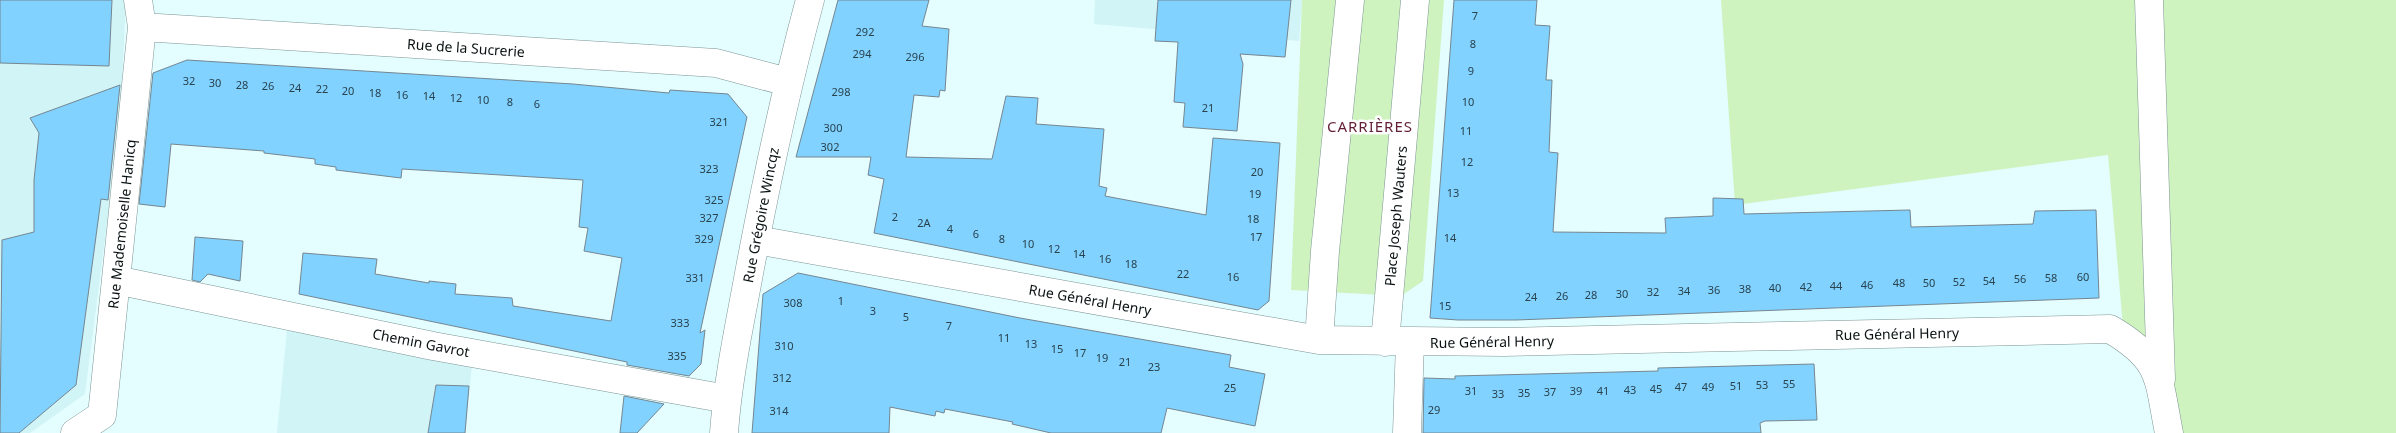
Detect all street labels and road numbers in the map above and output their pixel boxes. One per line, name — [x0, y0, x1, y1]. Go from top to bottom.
street label: Rue de la Sucrerie — [407, 34, 526, 61]
street label: Rue Mademoiselle Hanicq — [103, 138, 140, 310]
street label: Rue Grégoire Wincqz — [738, 145, 783, 284]
street label: Place Joseph Wauters — [1380, 145, 1411, 287]
street label: Rue Général Henry — [1027, 279, 1154, 320]
street label: Rue Général Henry — [1835, 323, 1960, 344]
street label: Chemin Gavrot — [371, 324, 471, 361]
street label: Rue Général Henry — [1430, 331, 1555, 352]

